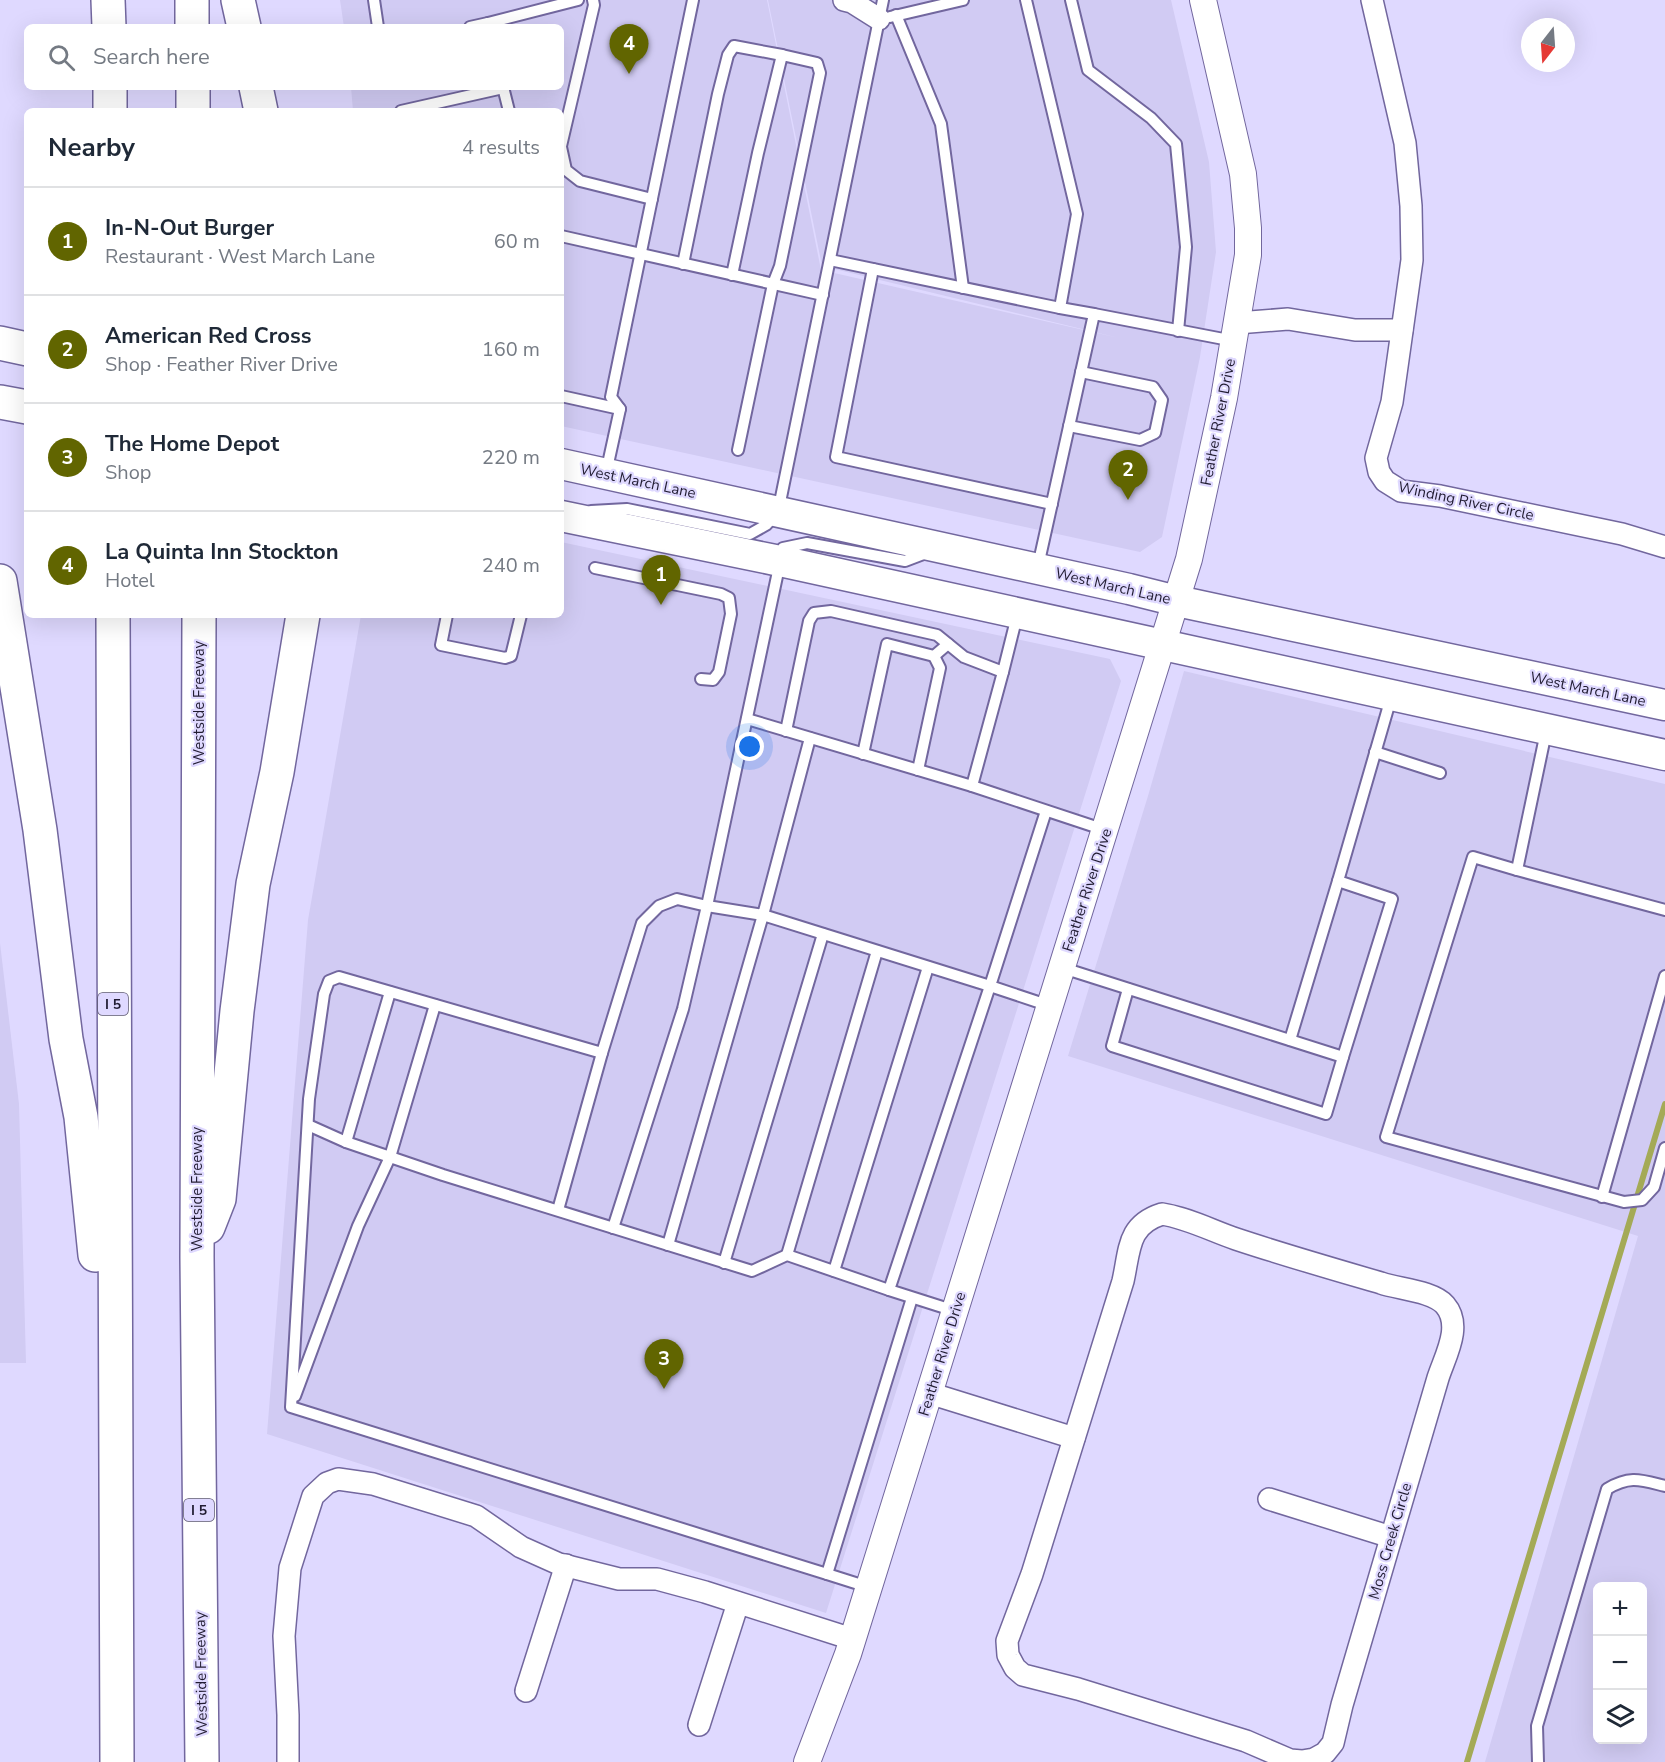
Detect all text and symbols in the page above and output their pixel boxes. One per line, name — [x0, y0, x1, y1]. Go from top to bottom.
north arrow — [1521, 18, 1575, 72]
search box — [24, 24, 564, 90]
pin: 4 — [610, 25, 648, 74]
icon: search — [45, 41, 78, 74]
text: Search here — [93, 42, 210, 72]
text: Nearby — [48, 130, 135, 165]
text: 4 results — [462, 134, 540, 161]
text: In-N-Out Burger — [105, 213, 274, 243]
text: 1 — [62, 228, 74, 255]
text: 60 m — [494, 228, 540, 255]
text: Restaurant · West March Lane — [105, 243, 375, 270]
text: American Red Cross — [105, 321, 311, 351]
text: 2 — [62, 336, 74, 363]
text: 160 m — [482, 336, 540, 363]
text: Shop · Feather River Drive — [105, 351, 338, 378]
street label: Feather River Drive — [1196, 357, 1240, 487]
text: The Home Depot — [105, 429, 279, 459]
text: 3 — [62, 444, 74, 471]
text: 220 m — [482, 444, 540, 471]
pin: 2 — [1108, 450, 1148, 500]
text: Shop — [105, 459, 151, 486]
street label: West March Lane — [578, 459, 698, 503]
street label: Winding River Circle — [1396, 477, 1536, 525]
text: La Quinta Inn Stockton — [105, 537, 339, 567]
text: 4 — [62, 552, 74, 579]
text: 240 m — [482, 552, 540, 579]
pin: 1 — [642, 556, 680, 605]
street label: West March Lane — [1053, 563, 1173, 609]
text: Hotel — [105, 567, 155, 594]
street label: Westside Freeway — [189, 640, 209, 765]
street label: West March Lane — [1528, 667, 1648, 711]
your location — [735, 732, 764, 761]
street label: Feather River Drive — [1058, 826, 1116, 954]
road number: I 5 — [98, 993, 128, 1015]
street label: Westside Freeway — [187, 1126, 207, 1251]
street label: Feather River Drive — [914, 1289, 970, 1418]
pin: 3 — [644, 1340, 684, 1389]
street label: Moss Creek Circle — [1364, 1480, 1416, 1602]
road number: I 5 — [184, 1499, 214, 1521]
map controls — [1593, 1582, 1647, 1744]
button: + — [1593, 1582, 1647, 1636]
street label: Westside Freeway — [190, 1611, 212, 1736]
button: − — [1593, 1636, 1647, 1690]
button: layers — [1593, 1690, 1647, 1744]

